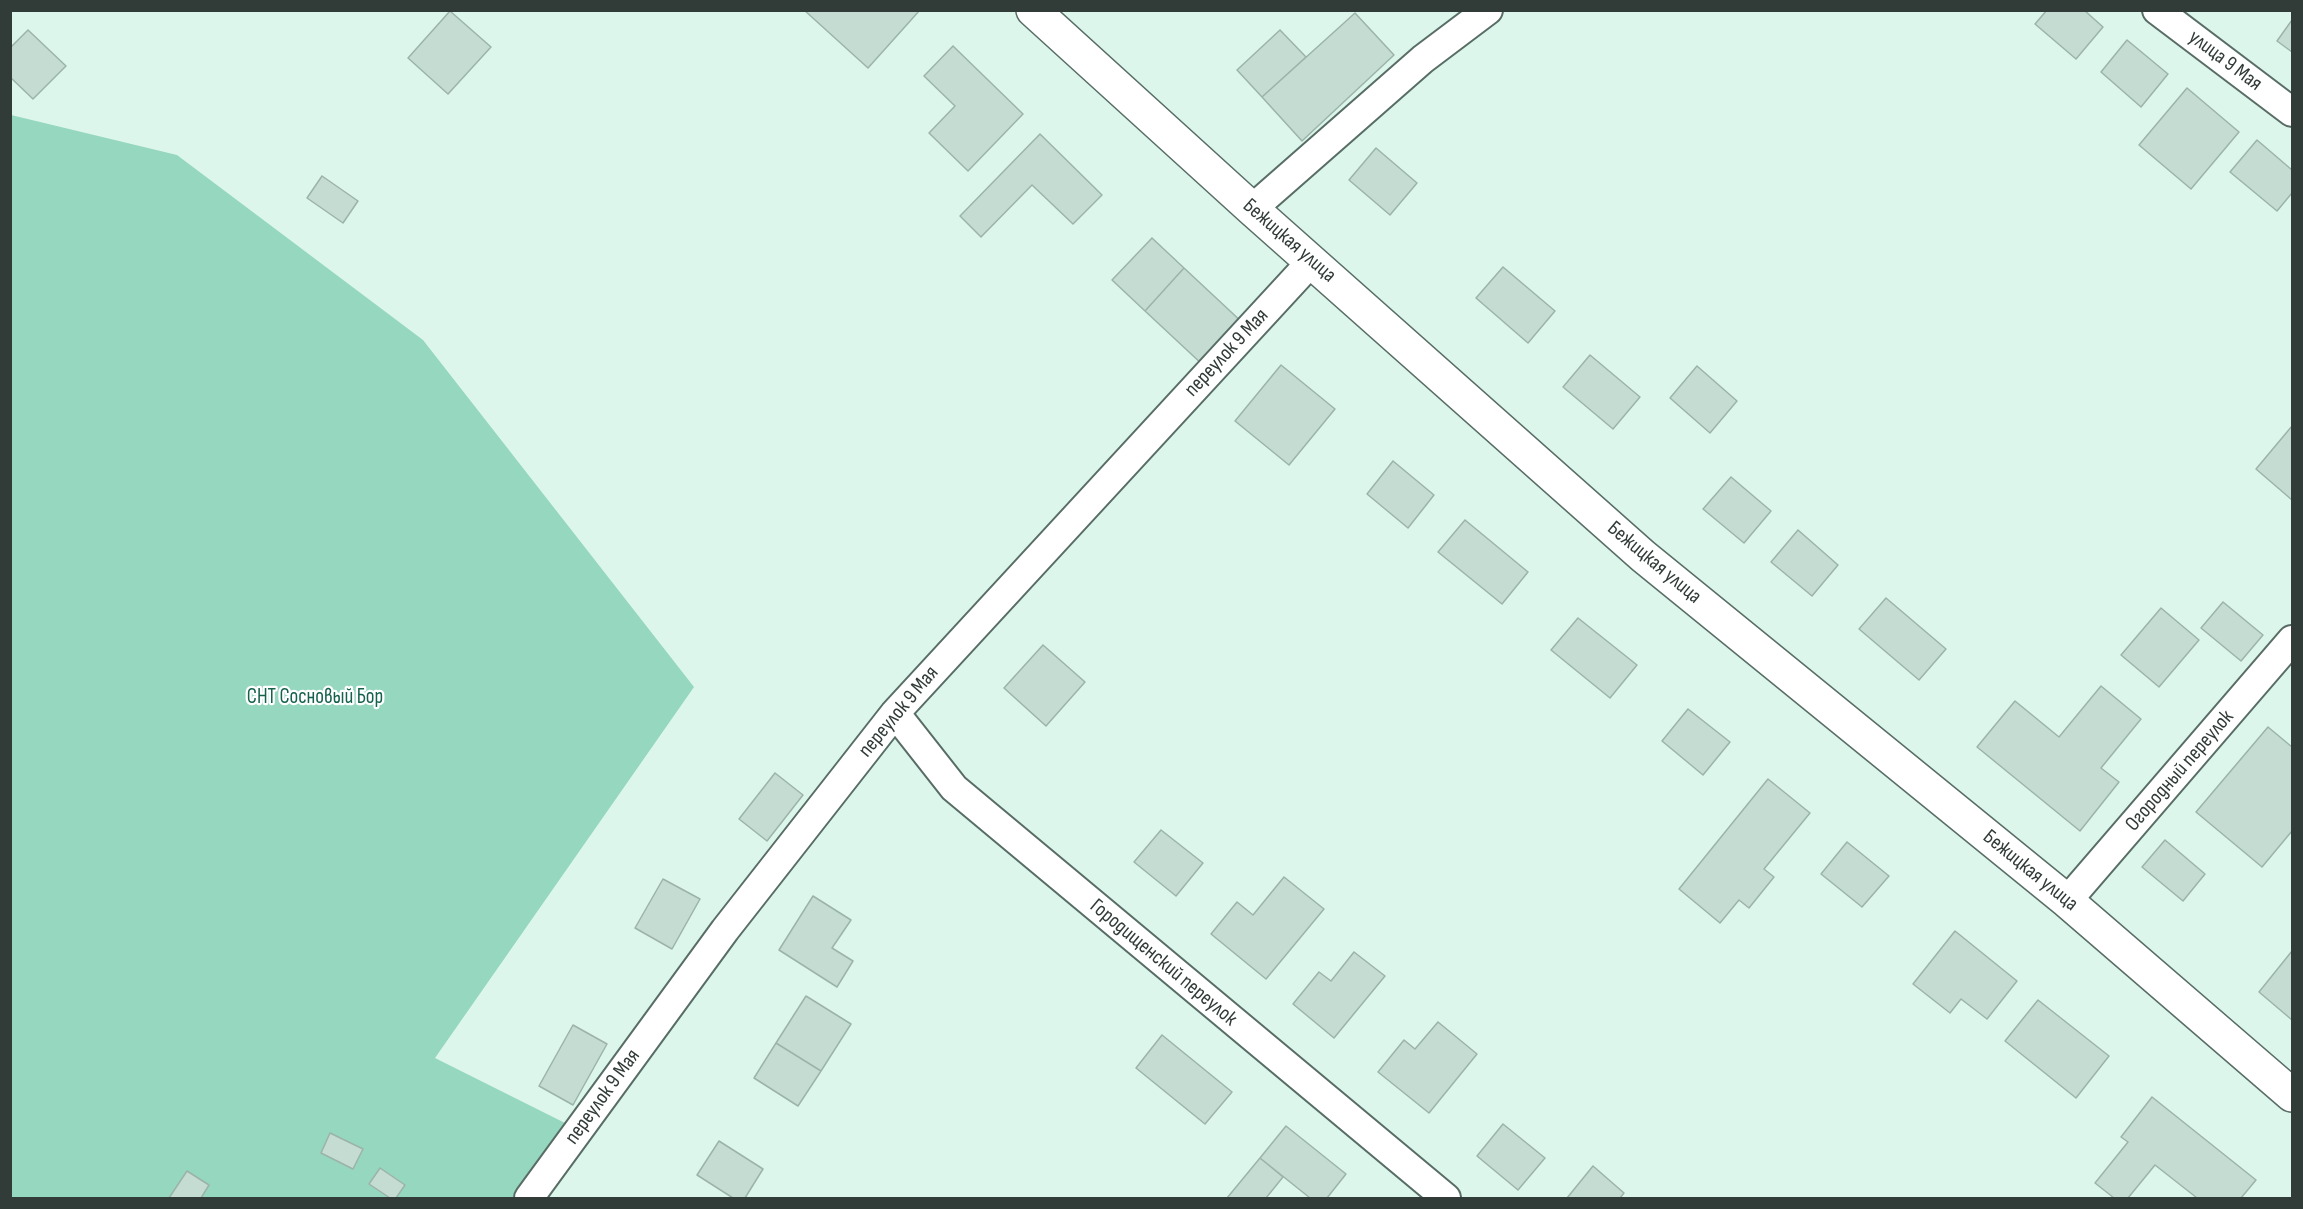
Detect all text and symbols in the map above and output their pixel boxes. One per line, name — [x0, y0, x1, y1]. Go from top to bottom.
street label: улица 9 Мая — [2183, 25, 2267, 97]
street label: Бежицкая улица — [1237, 194, 1341, 288]
street label: переулок 9 Мая — [1180, 304, 1274, 402]
street label: Бежицкая улица — [1602, 516, 1706, 610]
street label: переулок 9 Мая — [854, 661, 944, 763]
park label: СНТ Сосновый Бор — [247, 685, 383, 711]
street label: Огородный переулок — [2121, 705, 2239, 837]
street label: Бежицкая улица — [1977, 825, 2083, 917]
street label: Городищенский переулок — [1084, 894, 1242, 1032]
street label: переулок 9 Мая — [560, 1045, 646, 1149]

